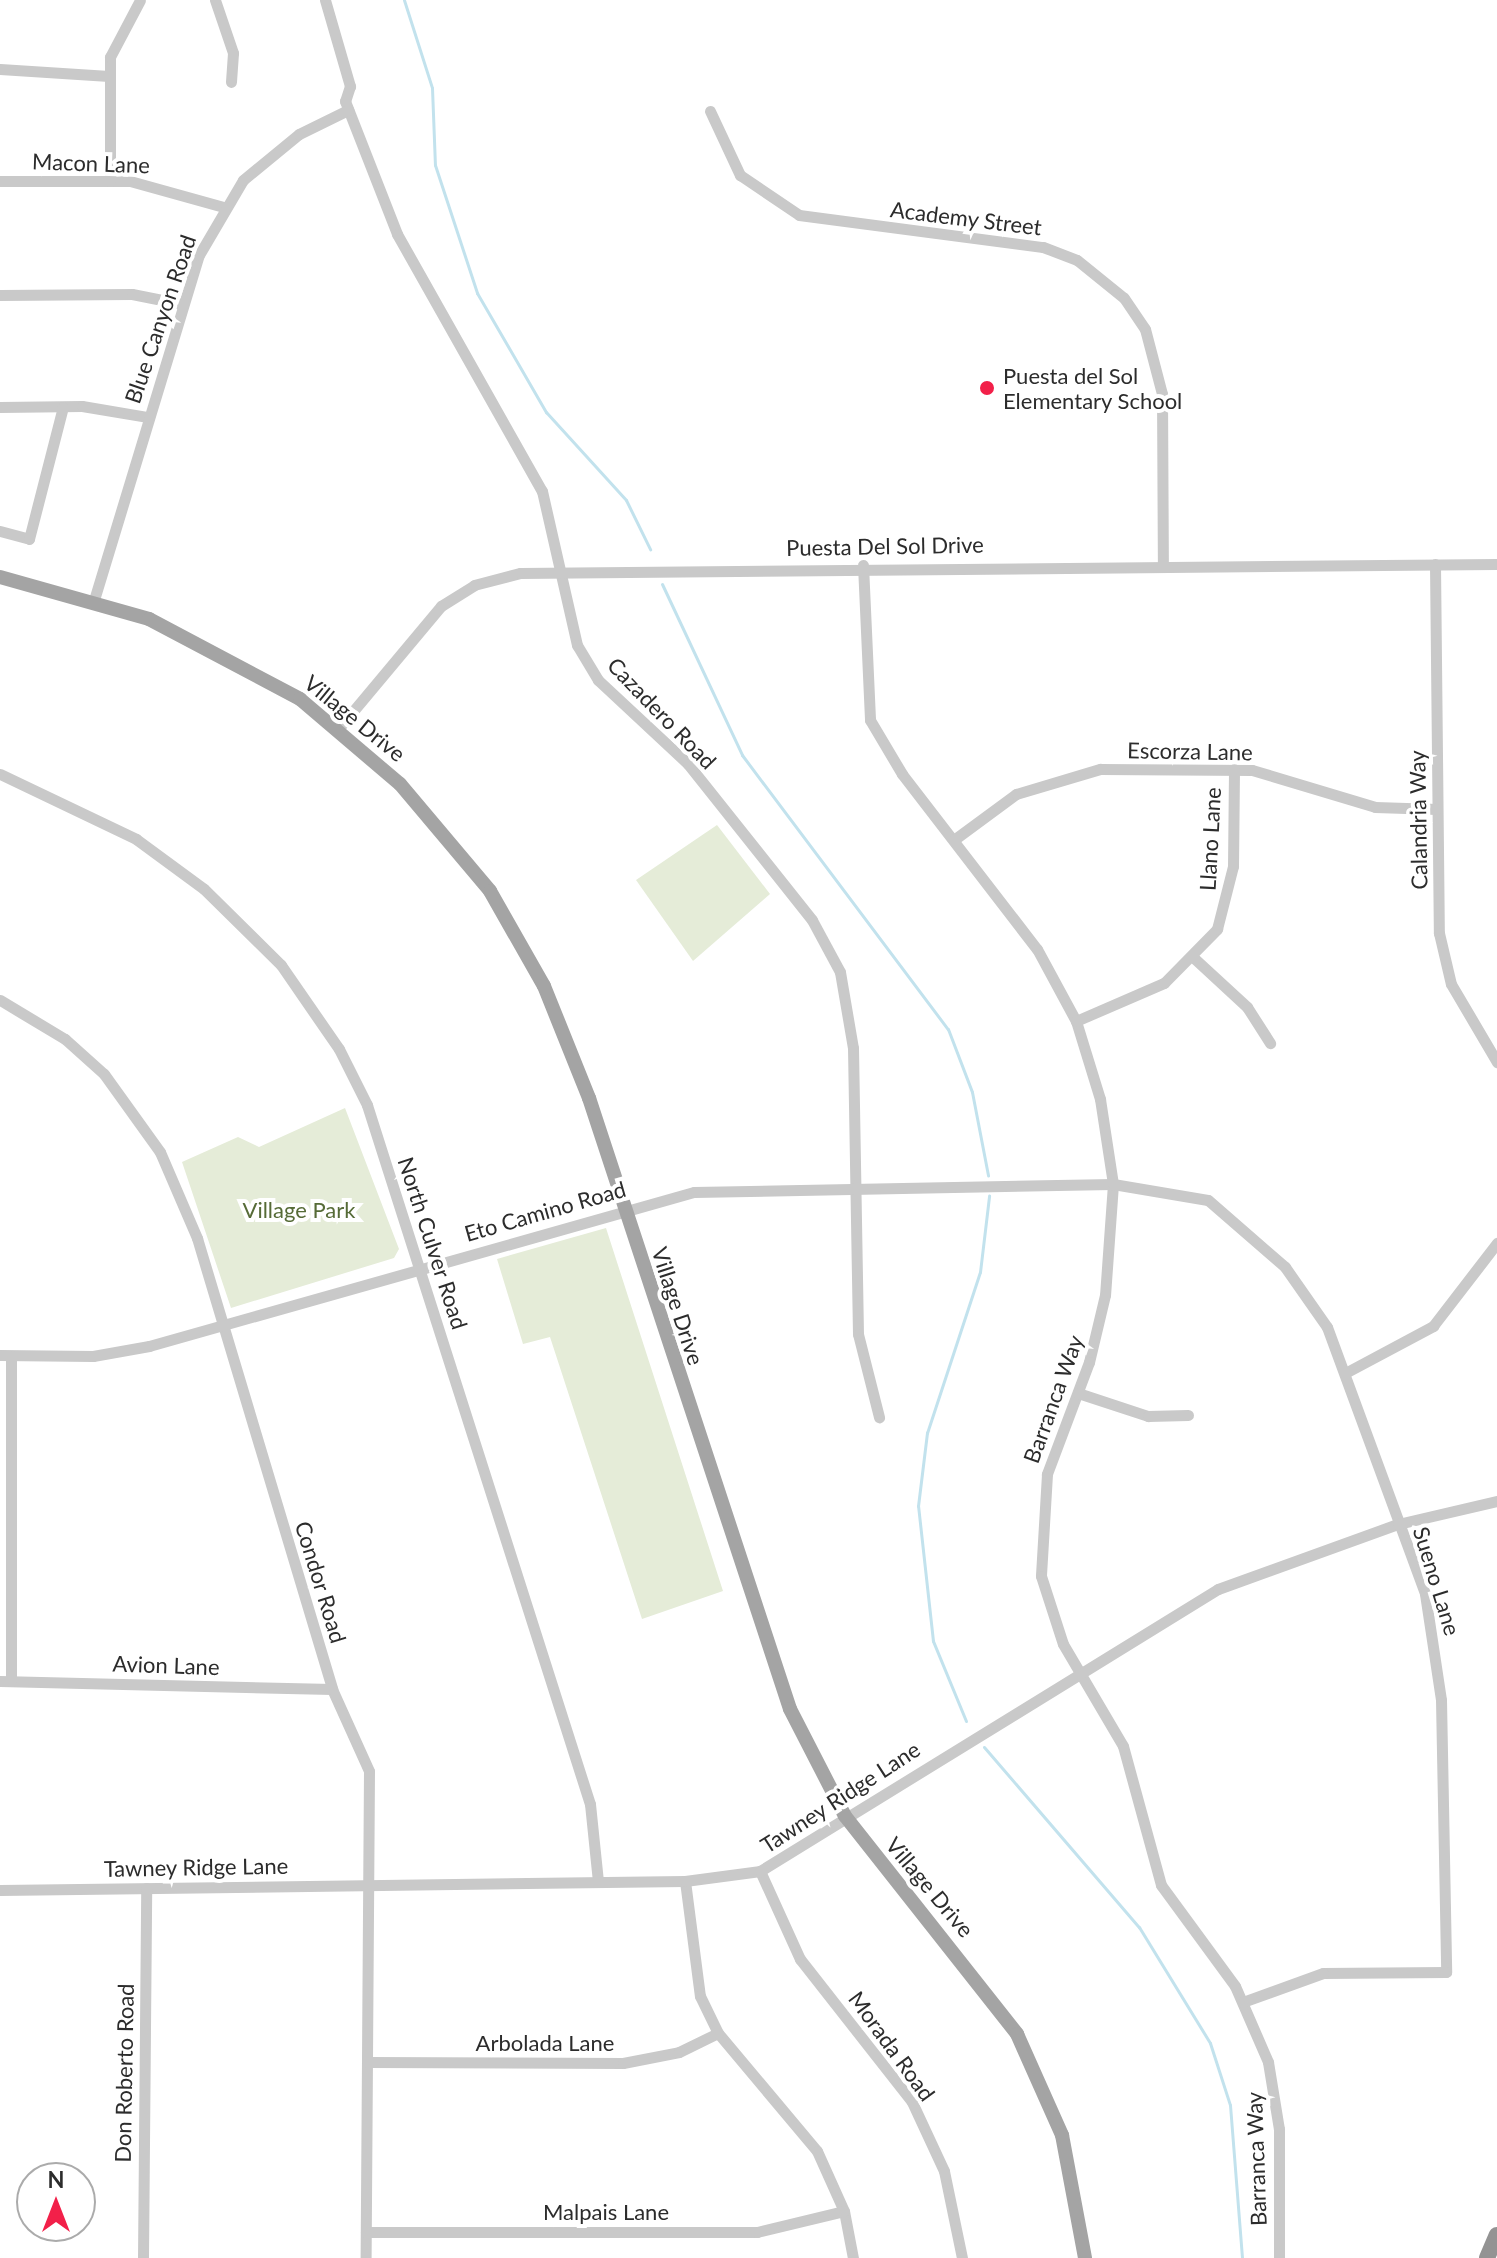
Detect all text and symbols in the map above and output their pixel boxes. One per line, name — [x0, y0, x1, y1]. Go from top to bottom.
street label: Macon Lane — [32, 148, 150, 178]
street label: Academy Street — [889, 196, 1043, 240]
street label: Blue Canyon Road — [119, 231, 201, 407]
place label: Puesta del Sol Elementary School — [1003, 362, 1183, 414]
marker: Puesta del Sol Elementary School — [978, 379, 996, 397]
street label: Puesta Del Sol Drive — [786, 531, 984, 561]
street label: Cazadero Road — [602, 652, 722, 774]
street label: Village Drive — [299, 669, 411, 767]
street label: Escorza Lane — [1127, 737, 1253, 765]
street label: Calandria Way — [1404, 750, 1432, 890]
street label: Llano Lane — [1194, 786, 1226, 892]
street label: North Culver Road — [393, 1153, 473, 1333]
street label: Eto Camino Road — [461, 1175, 629, 1247]
park label: Village Park — [243, 1197, 355, 1223]
street label: Village Drive — [647, 1244, 709, 1368]
street label: Barranca Way — [1018, 1331, 1088, 1467]
street label: Condor Road — [290, 1518, 352, 1646]
street label: Sueno Lane — [1408, 1524, 1466, 1638]
street label: Avion Lane — [112, 1650, 220, 1680]
street label: Tawney Ridge Lane — [755, 1736, 925, 1858]
street label: Village Drive — [881, 1832, 979, 1942]
street label: Tawney Ridge Lane — [103, 1852, 289, 1882]
street label: Don Roberto Road — [109, 1983, 139, 2163]
street label: Morada Road — [843, 1986, 941, 2106]
street label: Arbolada Lane — [476, 2030, 614, 2056]
street label: Barranca Way — [1240, 2091, 1272, 2227]
north arrow — [16, 2162, 96, 2242]
text: N — [48, 2166, 64, 2193]
street label: Malpais Lane — [543, 2199, 669, 2225]

